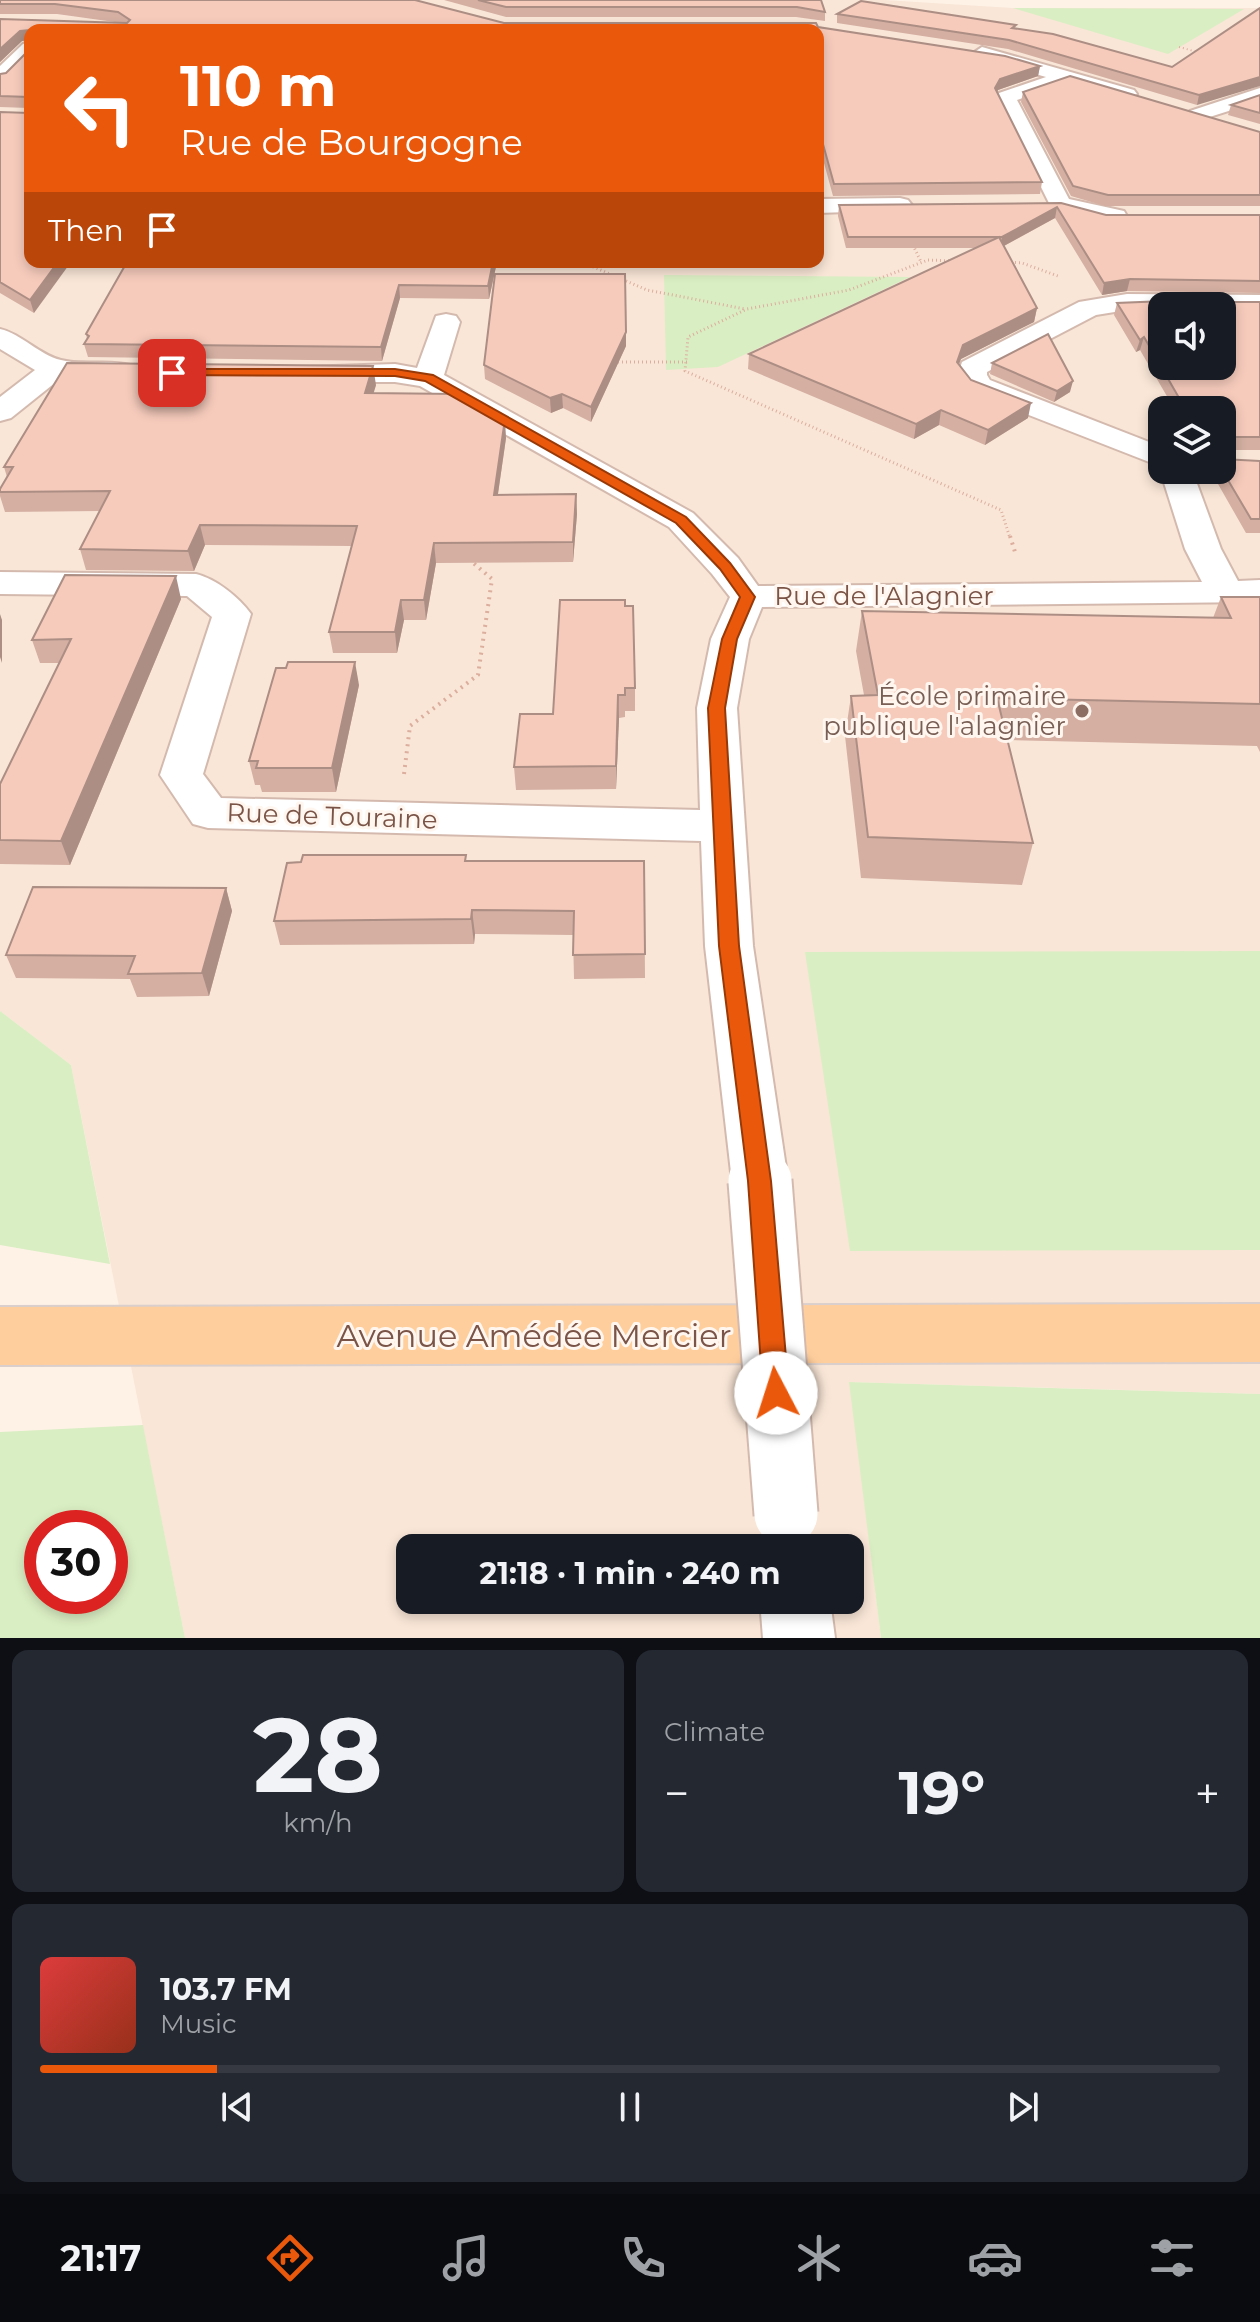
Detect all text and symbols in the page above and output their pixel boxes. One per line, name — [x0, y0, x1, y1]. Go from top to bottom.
text: 110 m — [180, 52, 337, 120]
icon: left — [48, 56, 152, 160]
text: Rue de Bourgogne — [180, 120, 523, 164]
icon: arrive — [140, 208, 184, 252]
text: Then — [48, 212, 124, 249]
map controls — [1148, 292, 1236, 484]
button: sound — [1148, 292, 1236, 380]
pin — [138, 339, 206, 407]
icon: arrive — [150, 351, 194, 395]
button: layers — [1148, 396, 1236, 484]
street label: Rue de l'Alagnier — [774, 580, 994, 612]
place label: École primaire publique l'alagnier — [823, 680, 1066, 742]
marker: École primaire publique l'alagnier — [1073, 702, 1091, 720]
street label: Rue de Touraine — [226, 796, 438, 836]
street label: Avenue Amédée Mercier — [337, 1316, 731, 1355]
position arrow — [734, 1351, 818, 1435]
speed limit sign: 30 — [24, 1510, 128, 1614]
text: 21:18 · 1 min · 240 m — [480, 1555, 780, 1592]
text: 28 — [253, 1691, 383, 1818]
text: Climate — [664, 1716, 765, 1748]
text: 19° — [899, 1756, 985, 1829]
text: − — [664, 1766, 689, 1820]
text: + — [1195, 1766, 1220, 1820]
text: km/h — [283, 1807, 353, 1839]
text: 103.7 FM — [160, 1971, 292, 2008]
text: Music — [160, 2008, 237, 2040]
icon: previous — [215, 2085, 259, 2129]
icon: pause — [608, 2085, 652, 2129]
icon: next — [1001, 2085, 1045, 2129]
icon: directions — [262, 2230, 318, 2286]
icon: music — [438, 2230, 494, 2286]
icon: phone — [615, 2230, 671, 2286]
icon: climate — [791, 2230, 847, 2286]
icon: car — [967, 2230, 1023, 2286]
icon: filters — [1144, 2230, 1200, 2286]
text: 21:17 — [60, 2236, 141, 2280]

